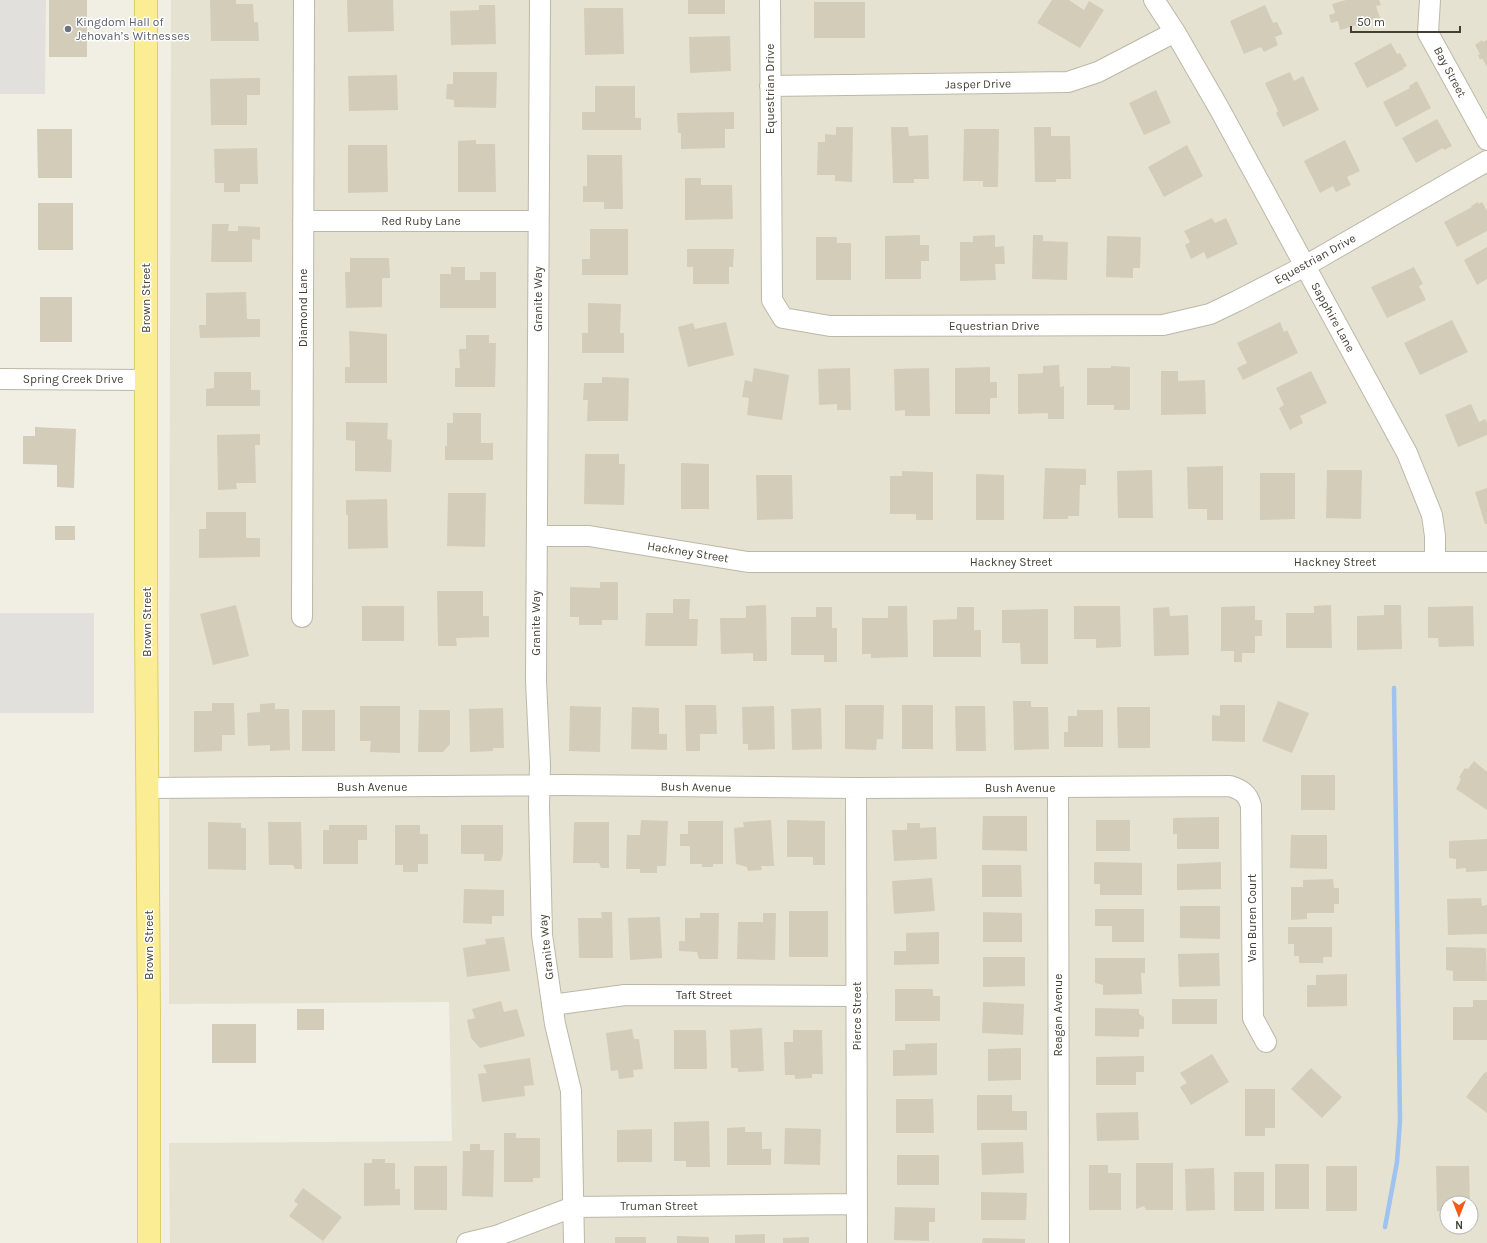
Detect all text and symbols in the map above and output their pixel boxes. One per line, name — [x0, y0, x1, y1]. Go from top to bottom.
scale bar — [1351, 8, 1460, 34]
place label: Kingdom Hall of Jehovah’s Witnesses — [76, 15, 190, 43]
text: 50 m — [1357, 15, 1385, 29]
marker: Kingdom Hall of Jehovah’s Witnesses — [63, 24, 73, 34]
street label: Equestrian Drive — [763, 44, 777, 134]
street label: Bay Street — [1431, 44, 1469, 100]
street label: Jasper Drive — [945, 76, 1011, 92]
street label: Red Ruby Lane — [381, 214, 461, 228]
street label: Equestrian Drive — [1272, 231, 1358, 287]
street label: Brown Street — [139, 262, 153, 333]
street label: Granite Way — [531, 266, 545, 332]
street label: Diamond Lane — [296, 269, 310, 347]
street label: Sapphire Lane — [1308, 280, 1358, 354]
street label: Equestrian Drive — [949, 319, 1039, 333]
street label: Spring Creek Drive — [23, 372, 123, 386]
street label: Hackney Street — [646, 539, 730, 565]
street label: Hackney Street — [970, 555, 1053, 569]
street label: Hackney Street — [1294, 555, 1377, 569]
street label: Brown Street — [140, 586, 154, 657]
street label: Granite Way — [529, 590, 543, 656]
street label: Bush Avenue — [661, 779, 731, 795]
street label: Bush Avenue — [337, 780, 407, 794]
street label: Bush Avenue — [985, 781, 1055, 795]
street label: Van Buren Court — [1245, 873, 1259, 962]
street label: Brown Street — [142, 909, 156, 980]
street label: Granite Way — [536, 913, 556, 980]
street label: Reagan Avenue — [1051, 973, 1065, 1057]
street label: Pierce Street — [850, 981, 864, 1050]
street label: Taft Street — [676, 988, 732, 1002]
north arrow — [1439, 1195, 1479, 1235]
street label: Truman Street — [620, 1199, 698, 1213]
text: N — [1455, 1218, 1463, 1231]

